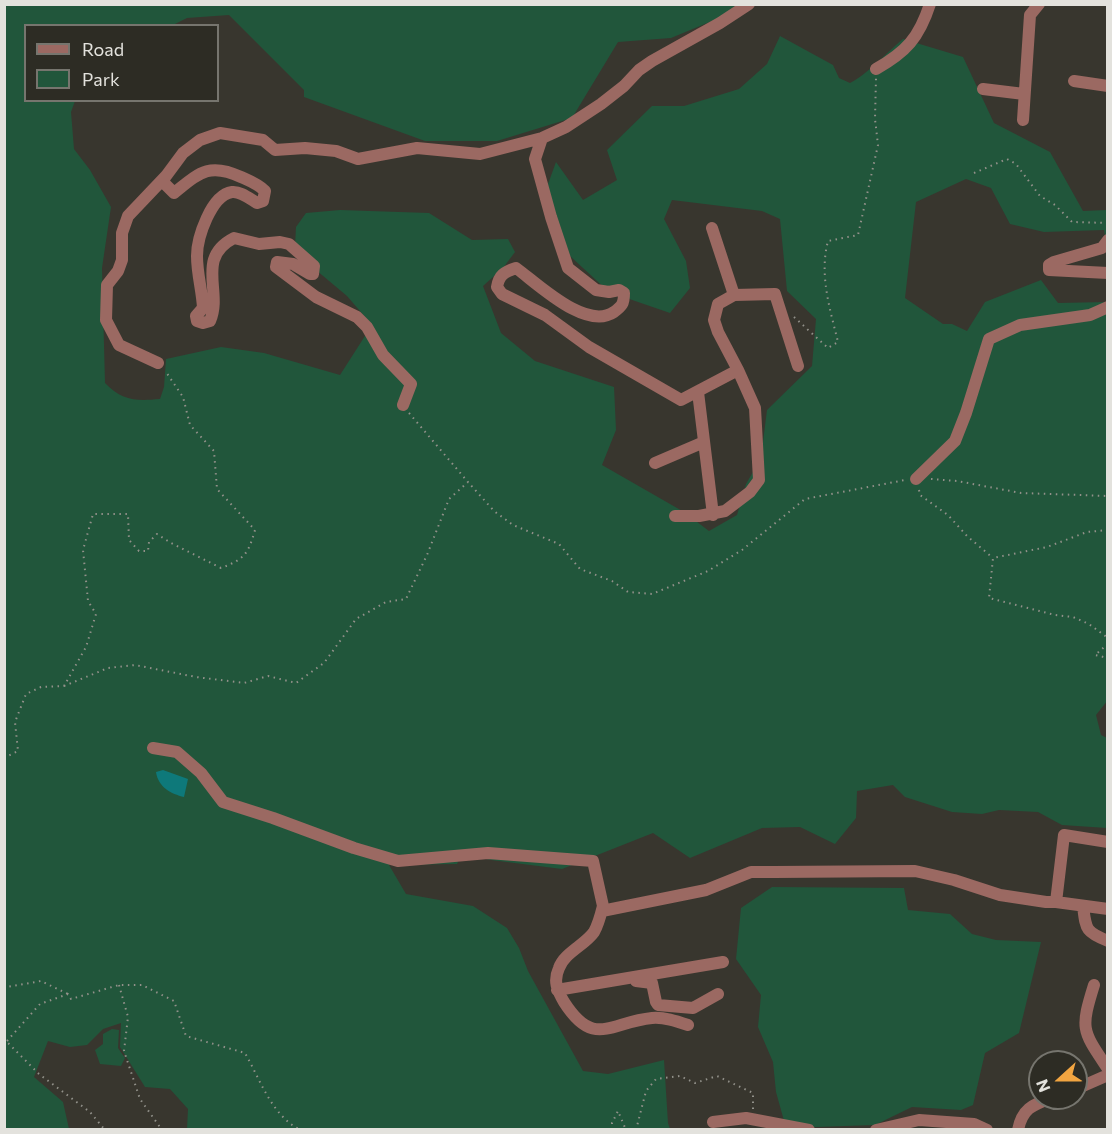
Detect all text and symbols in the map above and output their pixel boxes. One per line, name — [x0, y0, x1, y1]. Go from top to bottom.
legend — [24, 24, 219, 102]
text: Road — [82, 38, 124, 60]
text: Park — [82, 68, 120, 90]
north arrow — [1028, 1050, 1088, 1110]
text: N — [1032, 1077, 1054, 1095]

